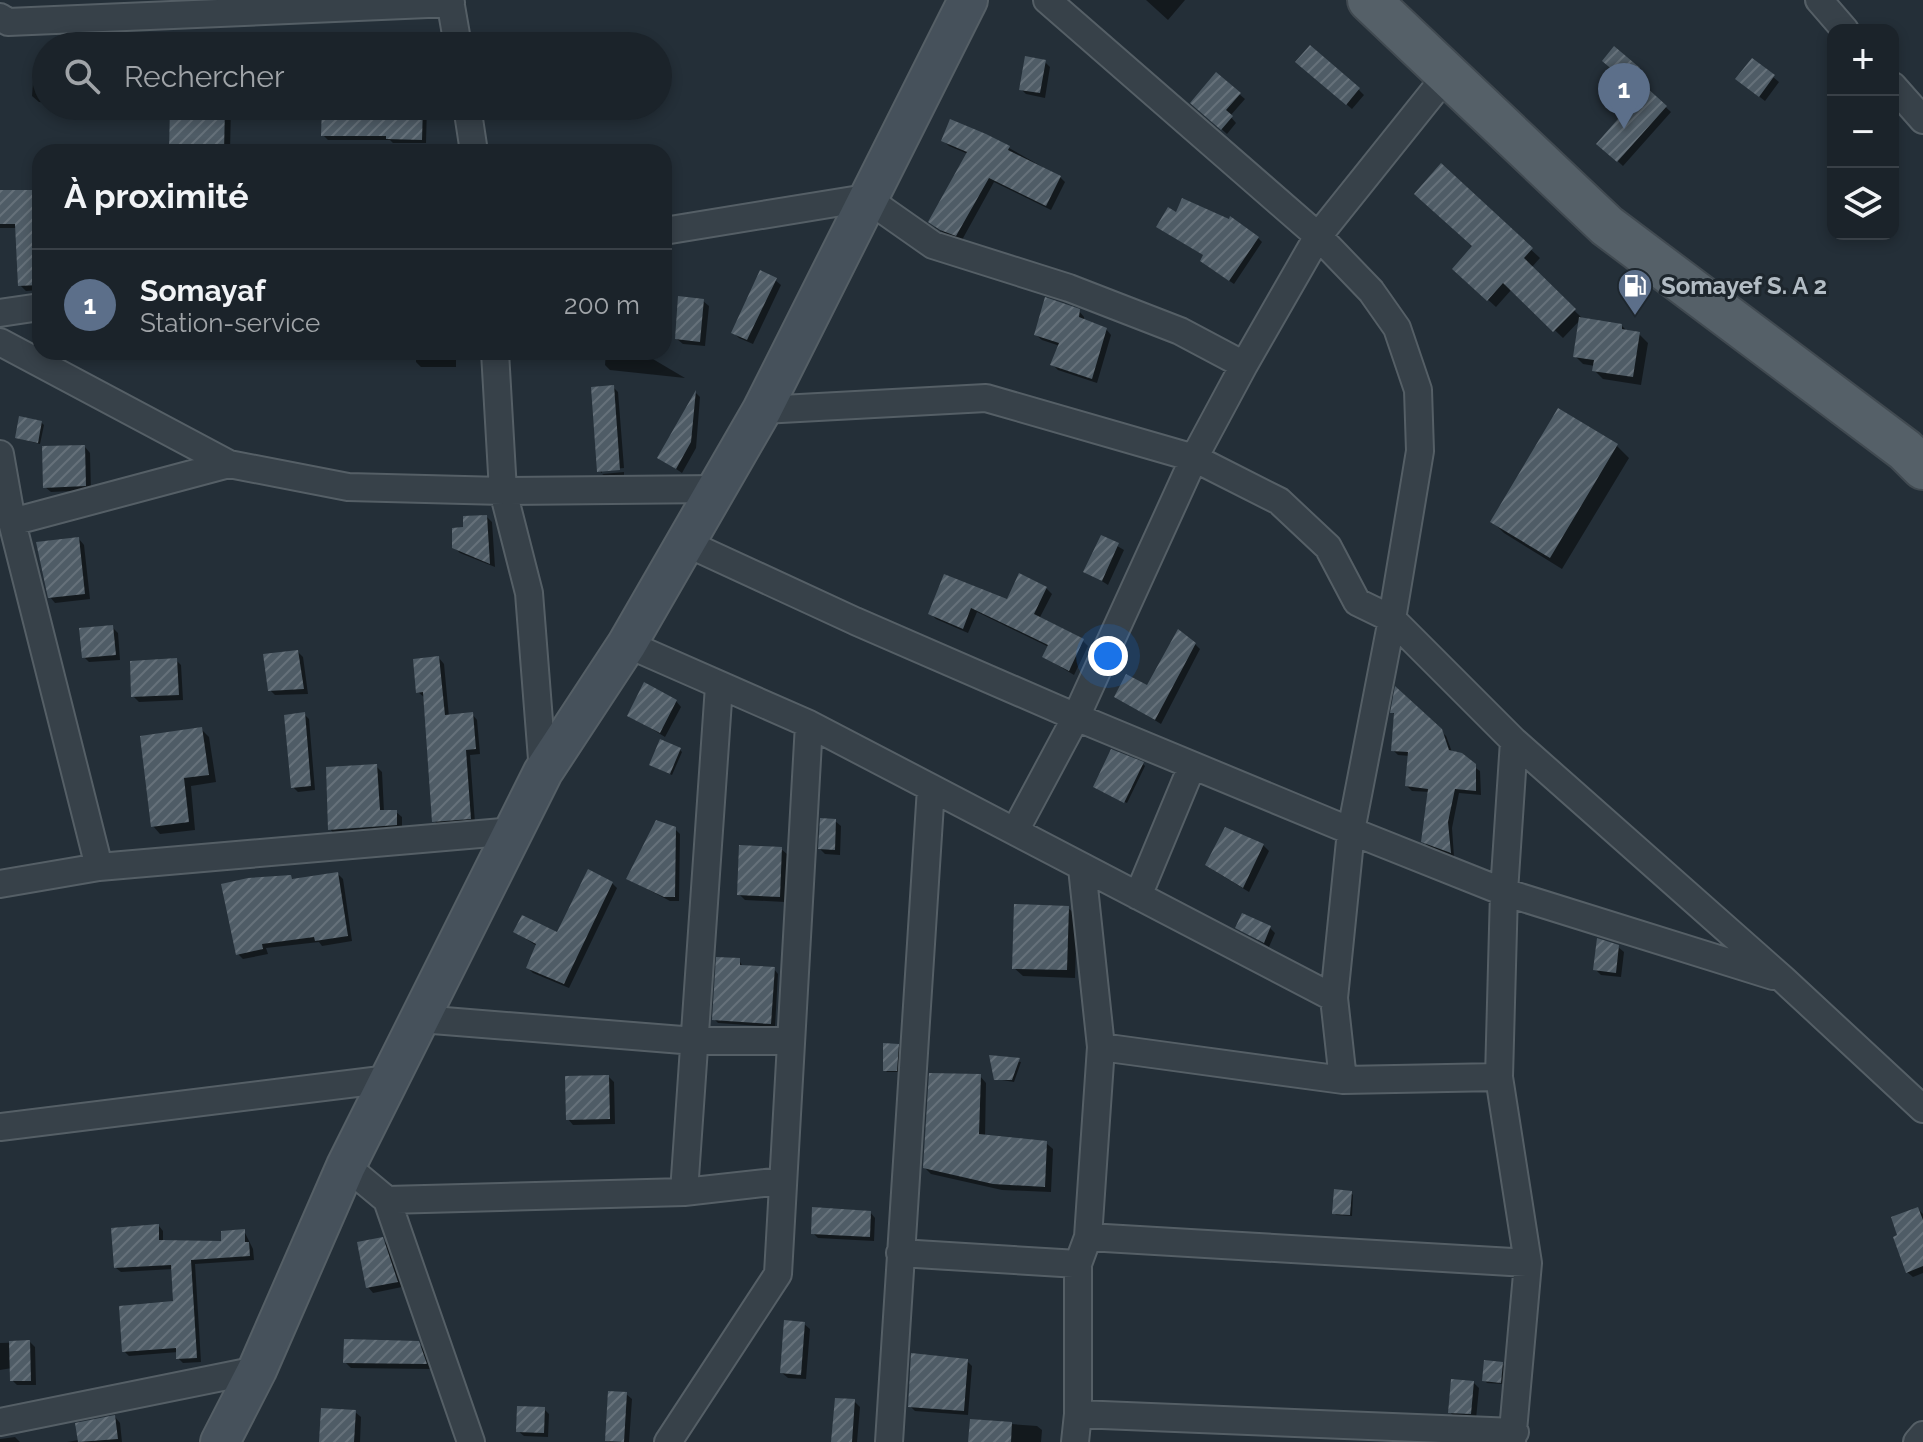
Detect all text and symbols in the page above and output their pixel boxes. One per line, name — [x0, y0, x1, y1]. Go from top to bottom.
map controls — [1827, 24, 1899, 240]
button: + — [1827, 24, 1899, 96]
search box — [32, 32, 672, 120]
icon: search — [60, 54, 104, 98]
text: Rechercher — [124, 59, 284, 94]
pin: 1 — [1598, 63, 1650, 129]
button: − — [1827, 96, 1899, 168]
button: layers — [1827, 168, 1899, 240]
text: À proximité — [64, 176, 249, 216]
fuel station icon: Somayef S. A 2 — [1616, 267, 1654, 317]
place label: Somayef S. A 2 — [1661, 271, 1827, 300]
text: Somayaf — [140, 273, 265, 308]
text: 1 — [84, 290, 96, 320]
text: 200 m — [564, 290, 640, 320]
text: Station-service — [140, 308, 320, 338]
your location — [1088, 636, 1128, 676]

